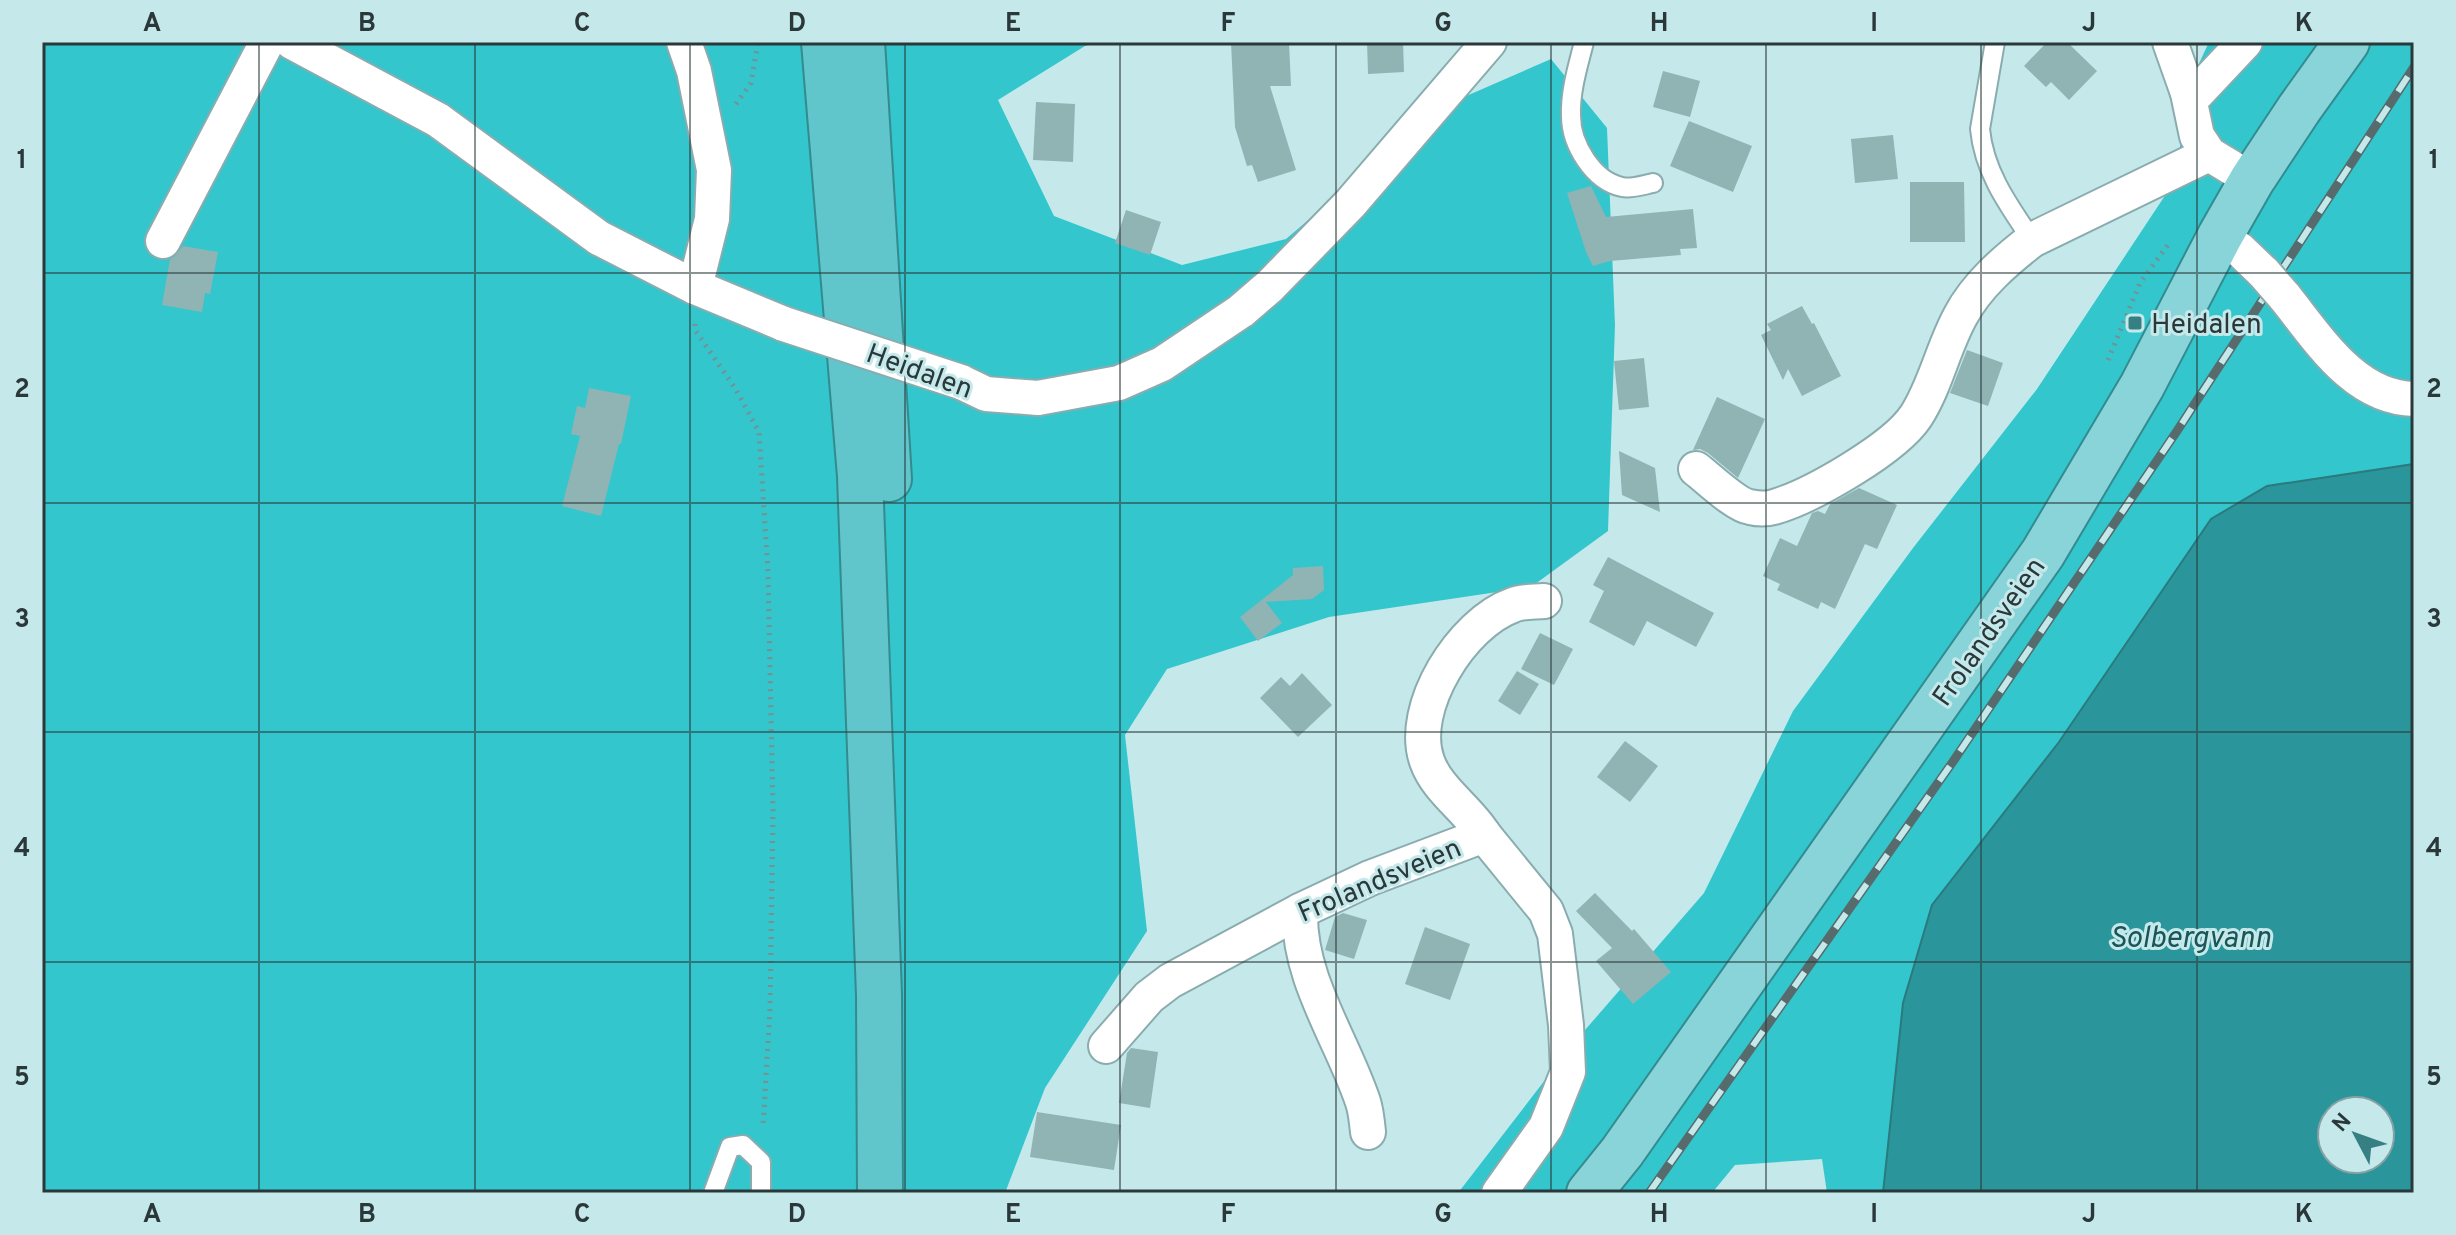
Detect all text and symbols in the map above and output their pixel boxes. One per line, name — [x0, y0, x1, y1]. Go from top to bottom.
text: A — [143, 8, 161, 41]
text: B — [358, 8, 376, 41]
text: C — [574, 8, 590, 41]
text: D — [788, 8, 806, 41]
text: E — [1005, 8, 1021, 41]
text: F — [1221, 8, 1236, 41]
text: G — [1434, 8, 1452, 41]
text: H — [1650, 8, 1668, 41]
text: I — [1870, 8, 1878, 41]
text: J — [2082, 8, 2096, 41]
text: K — [2295, 8, 2313, 41]
text: 1 — [17, 145, 27, 178]
text: 1 — [2429, 145, 2439, 178]
place label: Heidalen — [2151, 308, 2262, 344]
marker: Heidalen — [2126, 314, 2144, 332]
street label: Heidalen — [861, 337, 977, 409]
text: 2 — [14, 374, 30, 407]
text: 2 — [2426, 374, 2442, 407]
street label: Frolandsveien — [1926, 551, 2055, 714]
text: 3 — [14, 604, 30, 637]
text: 3 — [2426, 604, 2442, 637]
street label: Frolandsveien — [1293, 831, 1467, 932]
text: 4 — [14, 833, 30, 866]
text: 4 — [2426, 833, 2442, 866]
water label: Solbergvann — [2109, 921, 2271, 958]
text: 5 — [14, 1062, 30, 1095]
text: 5 — [2426, 1062, 2442, 1095]
north arrow — [2316, 1095, 2396, 1175]
text: N — [2327, 1109, 2358, 1138]
text: A — [143, 1199, 161, 1232]
text: B — [358, 1199, 376, 1232]
text: C — [574, 1199, 590, 1232]
text: D — [788, 1199, 806, 1232]
text: E — [1005, 1199, 1021, 1232]
text: F — [1221, 1199, 1236, 1232]
text: G — [1434, 1199, 1452, 1232]
text: H — [1650, 1199, 1668, 1232]
text: I — [1870, 1199, 1878, 1232]
text: J — [2082, 1199, 2096, 1232]
text: K — [2295, 1199, 2313, 1232]

